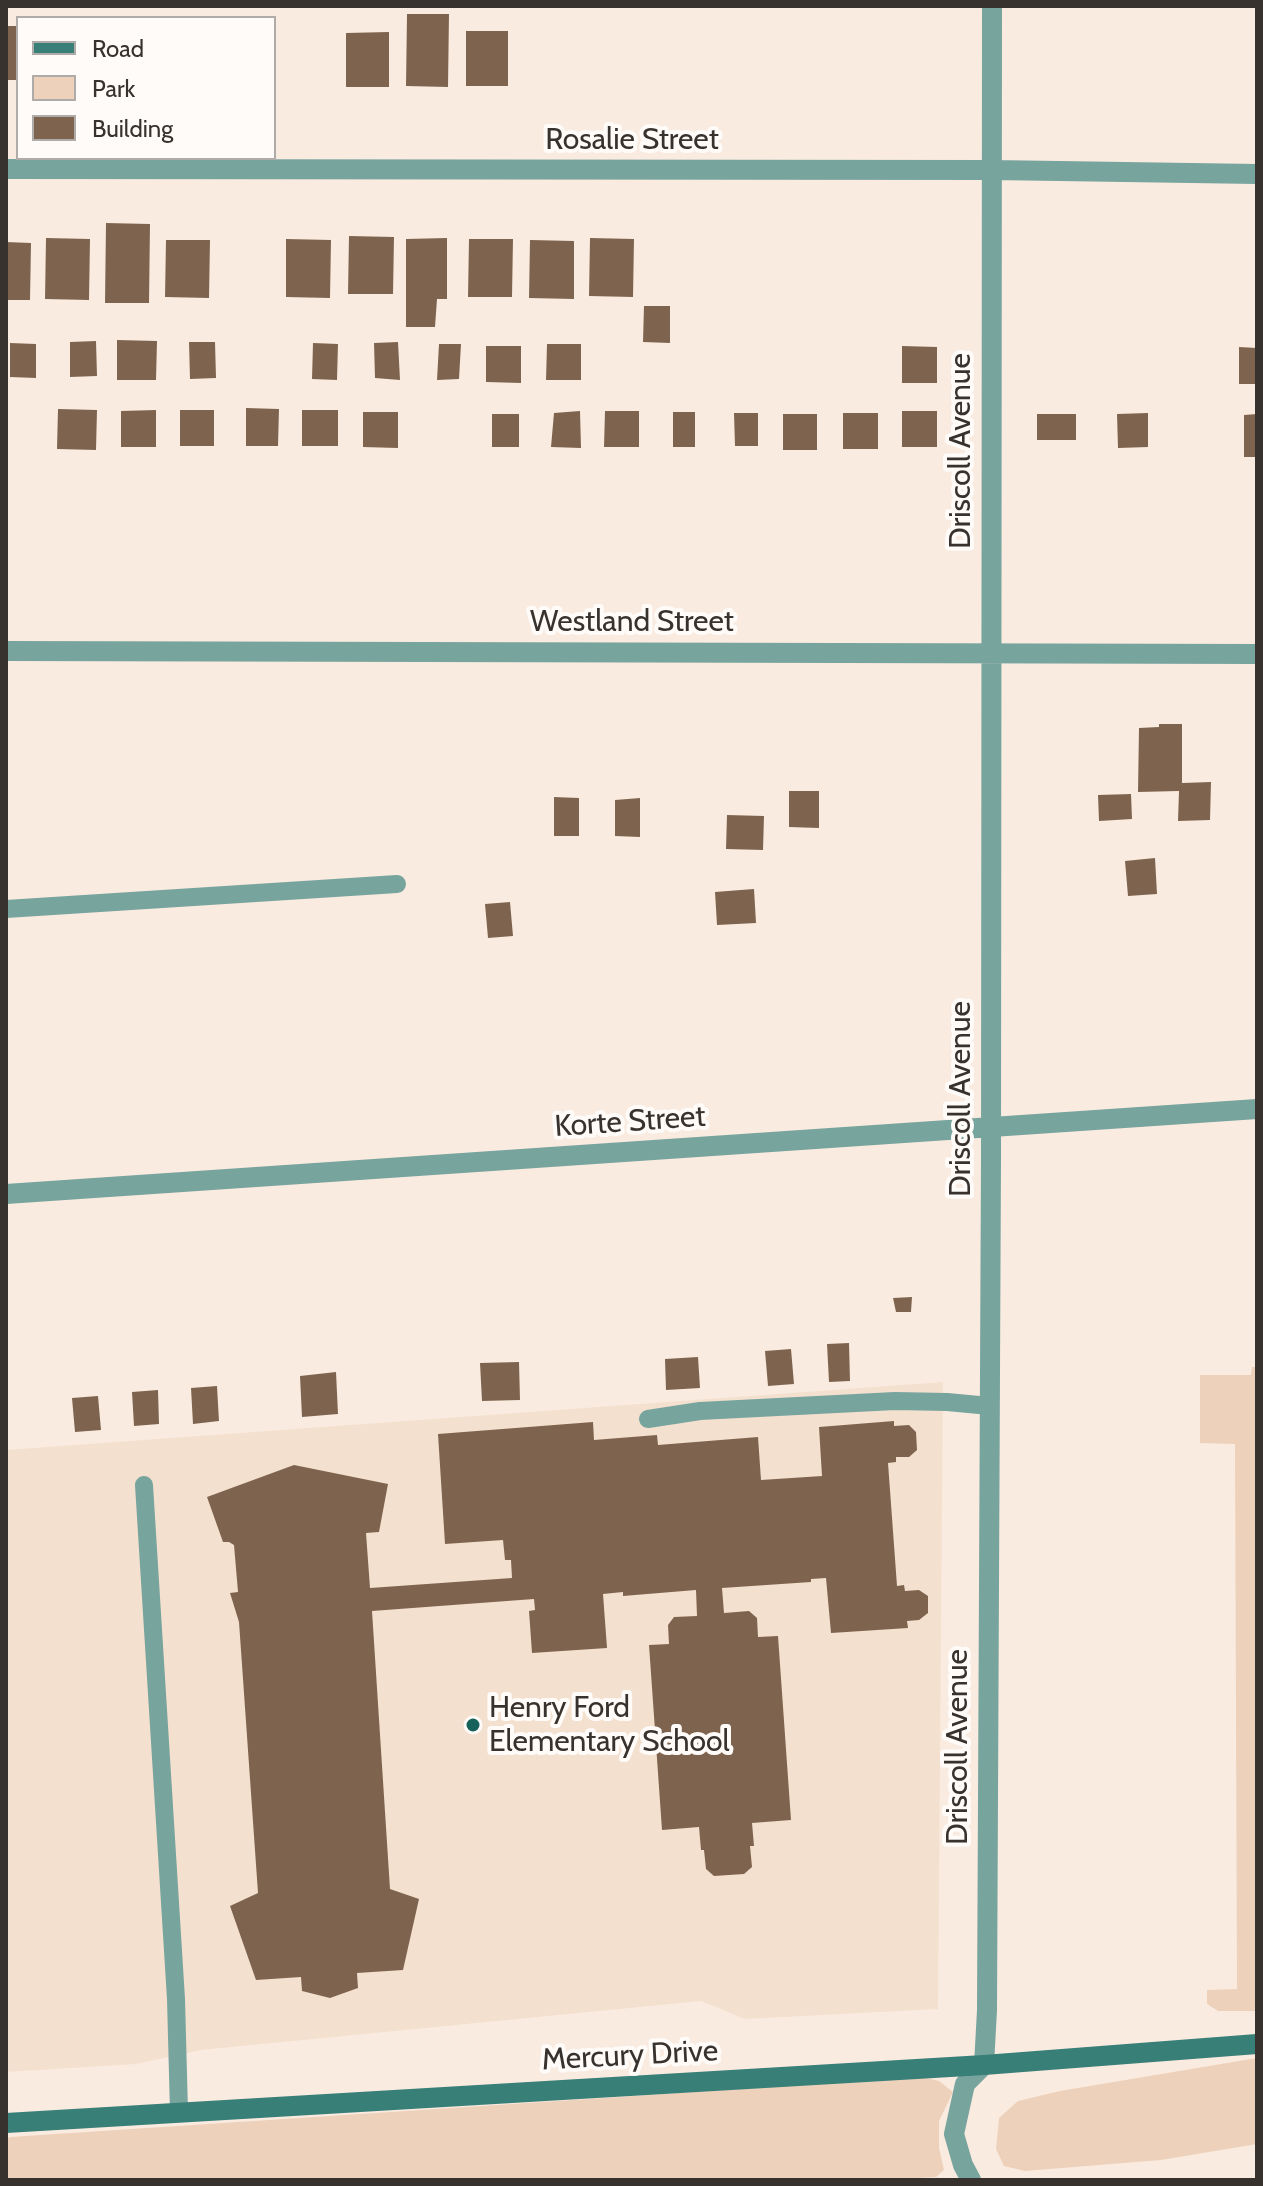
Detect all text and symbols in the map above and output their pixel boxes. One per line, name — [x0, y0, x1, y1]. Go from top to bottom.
legend — [16, 16, 276, 160]
text: Road — [92, 34, 144, 63]
text: Park — [92, 74, 135, 103]
text: Building — [92, 114, 173, 143]
street label: Rosalie Street — [545, 122, 719, 158]
street label: Driscoll Avenue — [943, 353, 979, 549]
street label: Westland Street — [530, 604, 734, 640]
street label: Driscoll Avenue — [943, 1001, 979, 1197]
street label: Korte Street — [553, 1099, 707, 1145]
street label: Driscoll Avenue — [940, 1649, 976, 1845]
place label: Henry Ford Elementary School — [489, 1690, 729, 1760]
marker: Henry Ford Elementary School — [464, 1716, 482, 1734]
street label: Mercury Drive — [541, 2033, 719, 2079]

